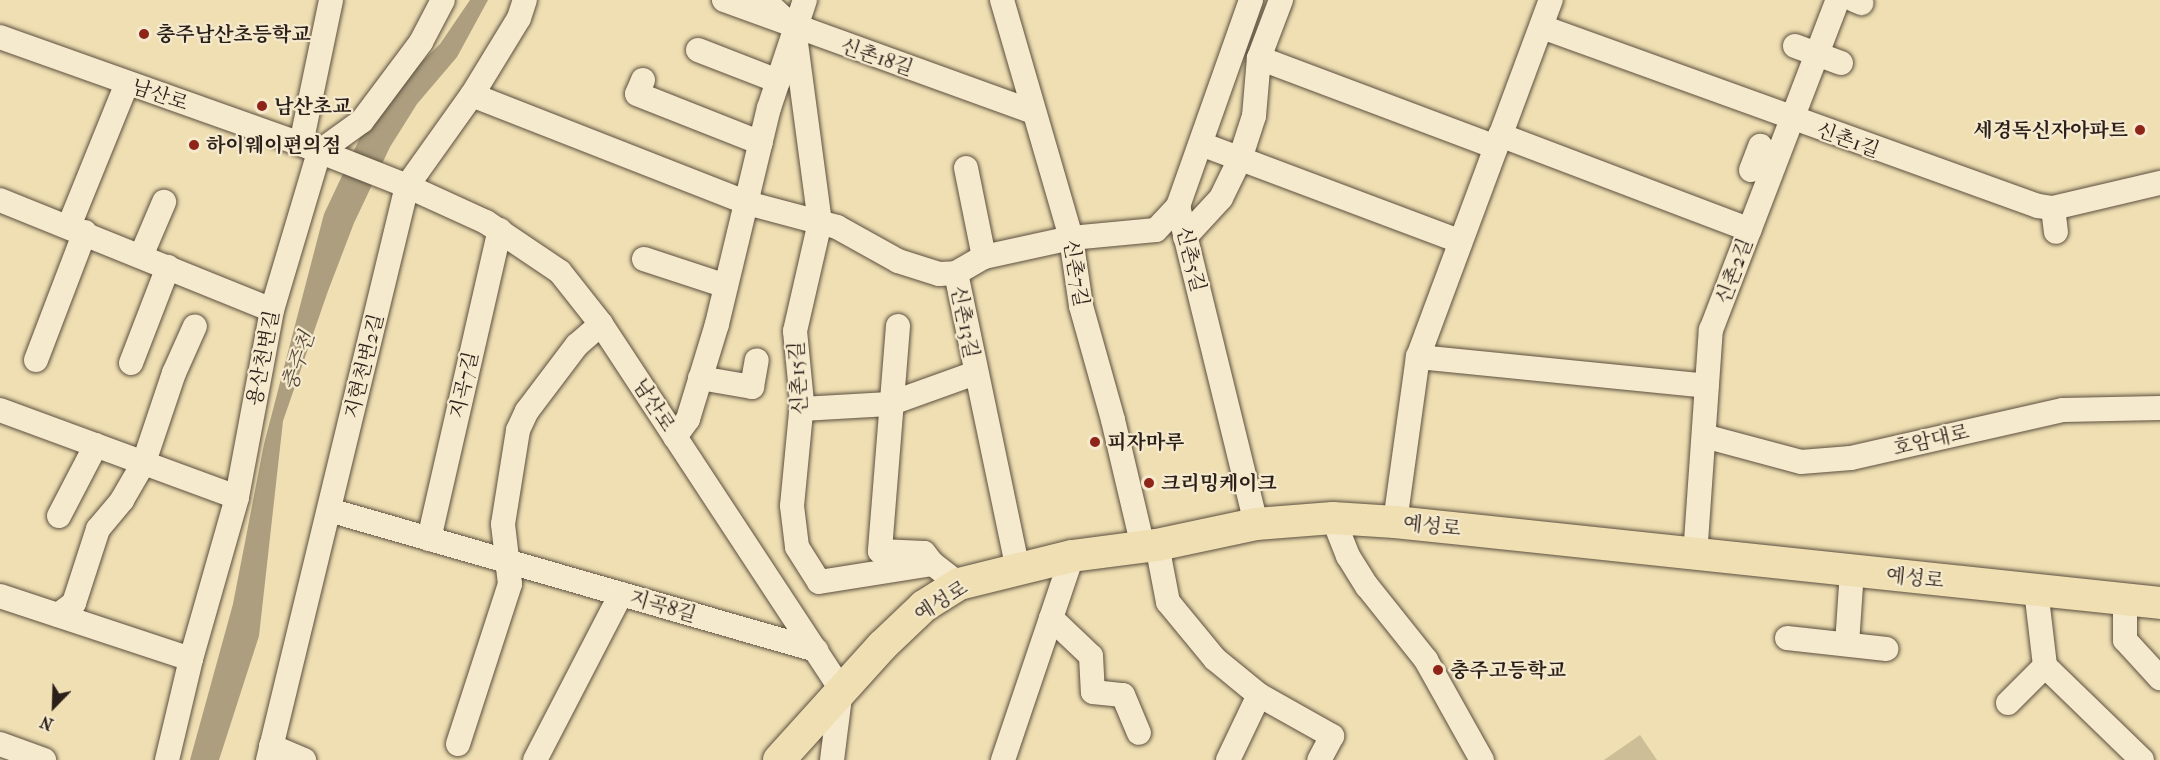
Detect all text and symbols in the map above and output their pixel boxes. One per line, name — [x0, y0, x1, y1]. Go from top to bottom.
place label: 충주남산초등학교 — [156, 22, 311, 46]
marker: 충주남산초등학교 — [137, 27, 151, 41]
street label: 신촌18길 — [838, 33, 916, 81]
street label: 남산로 — [129, 74, 191, 116]
place label: 남산초교 — [274, 94, 351, 118]
marker: 남산초교 — [255, 99, 269, 113]
street label: 신촌1길 — [1813, 118, 1883, 162]
place label: 세경독신자아파트 — [1973, 118, 2128, 142]
marker: 세경독신자아파트 — [2133, 123, 2147, 137]
place label: 하이웨이편의점 — [206, 133, 341, 157]
marker: 하이웨이편의점 — [187, 138, 201, 152]
street label: 신촌5길 — [1171, 224, 1211, 294]
street label: 신촌2길 — [1711, 235, 1757, 307]
street label: 신촌7길 — [1058, 238, 1094, 308]
street label: 신촌13길 — [946, 284, 984, 360]
street label: 용산천변길 — [242, 308, 284, 408]
street label: 지현천변2길 — [339, 311, 389, 421]
water label: 충주천 — [276, 328, 320, 394]
street label: 신촌15길 — [784, 341, 812, 415]
street label: 지곡7길 — [445, 349, 483, 421]
street label: 남산로 — [628, 374, 680, 436]
street label: 호암대로 — [1891, 420, 1971, 460]
place label: 피자마루 — [1107, 430, 1184, 454]
marker: 피자마루 — [1088, 435, 1102, 449]
place label: 크리밍케이크 — [1161, 471, 1277, 495]
marker: 크리밍케이크 — [1142, 476, 1156, 490]
street label: 예성로 — [1402, 511, 1462, 541]
street label: 예성로 — [1885, 563, 1945, 593]
street label: 예성로 — [910, 575, 972, 627]
street label: 지곡8길 — [627, 585, 699, 627]
place label: 충주고등학교 — [1450, 658, 1566, 682]
marker: 충주고등학교 — [1431, 663, 1445, 677]
north arrow — [24, 676, 84, 736]
text: N — [37, 712, 56, 734]

